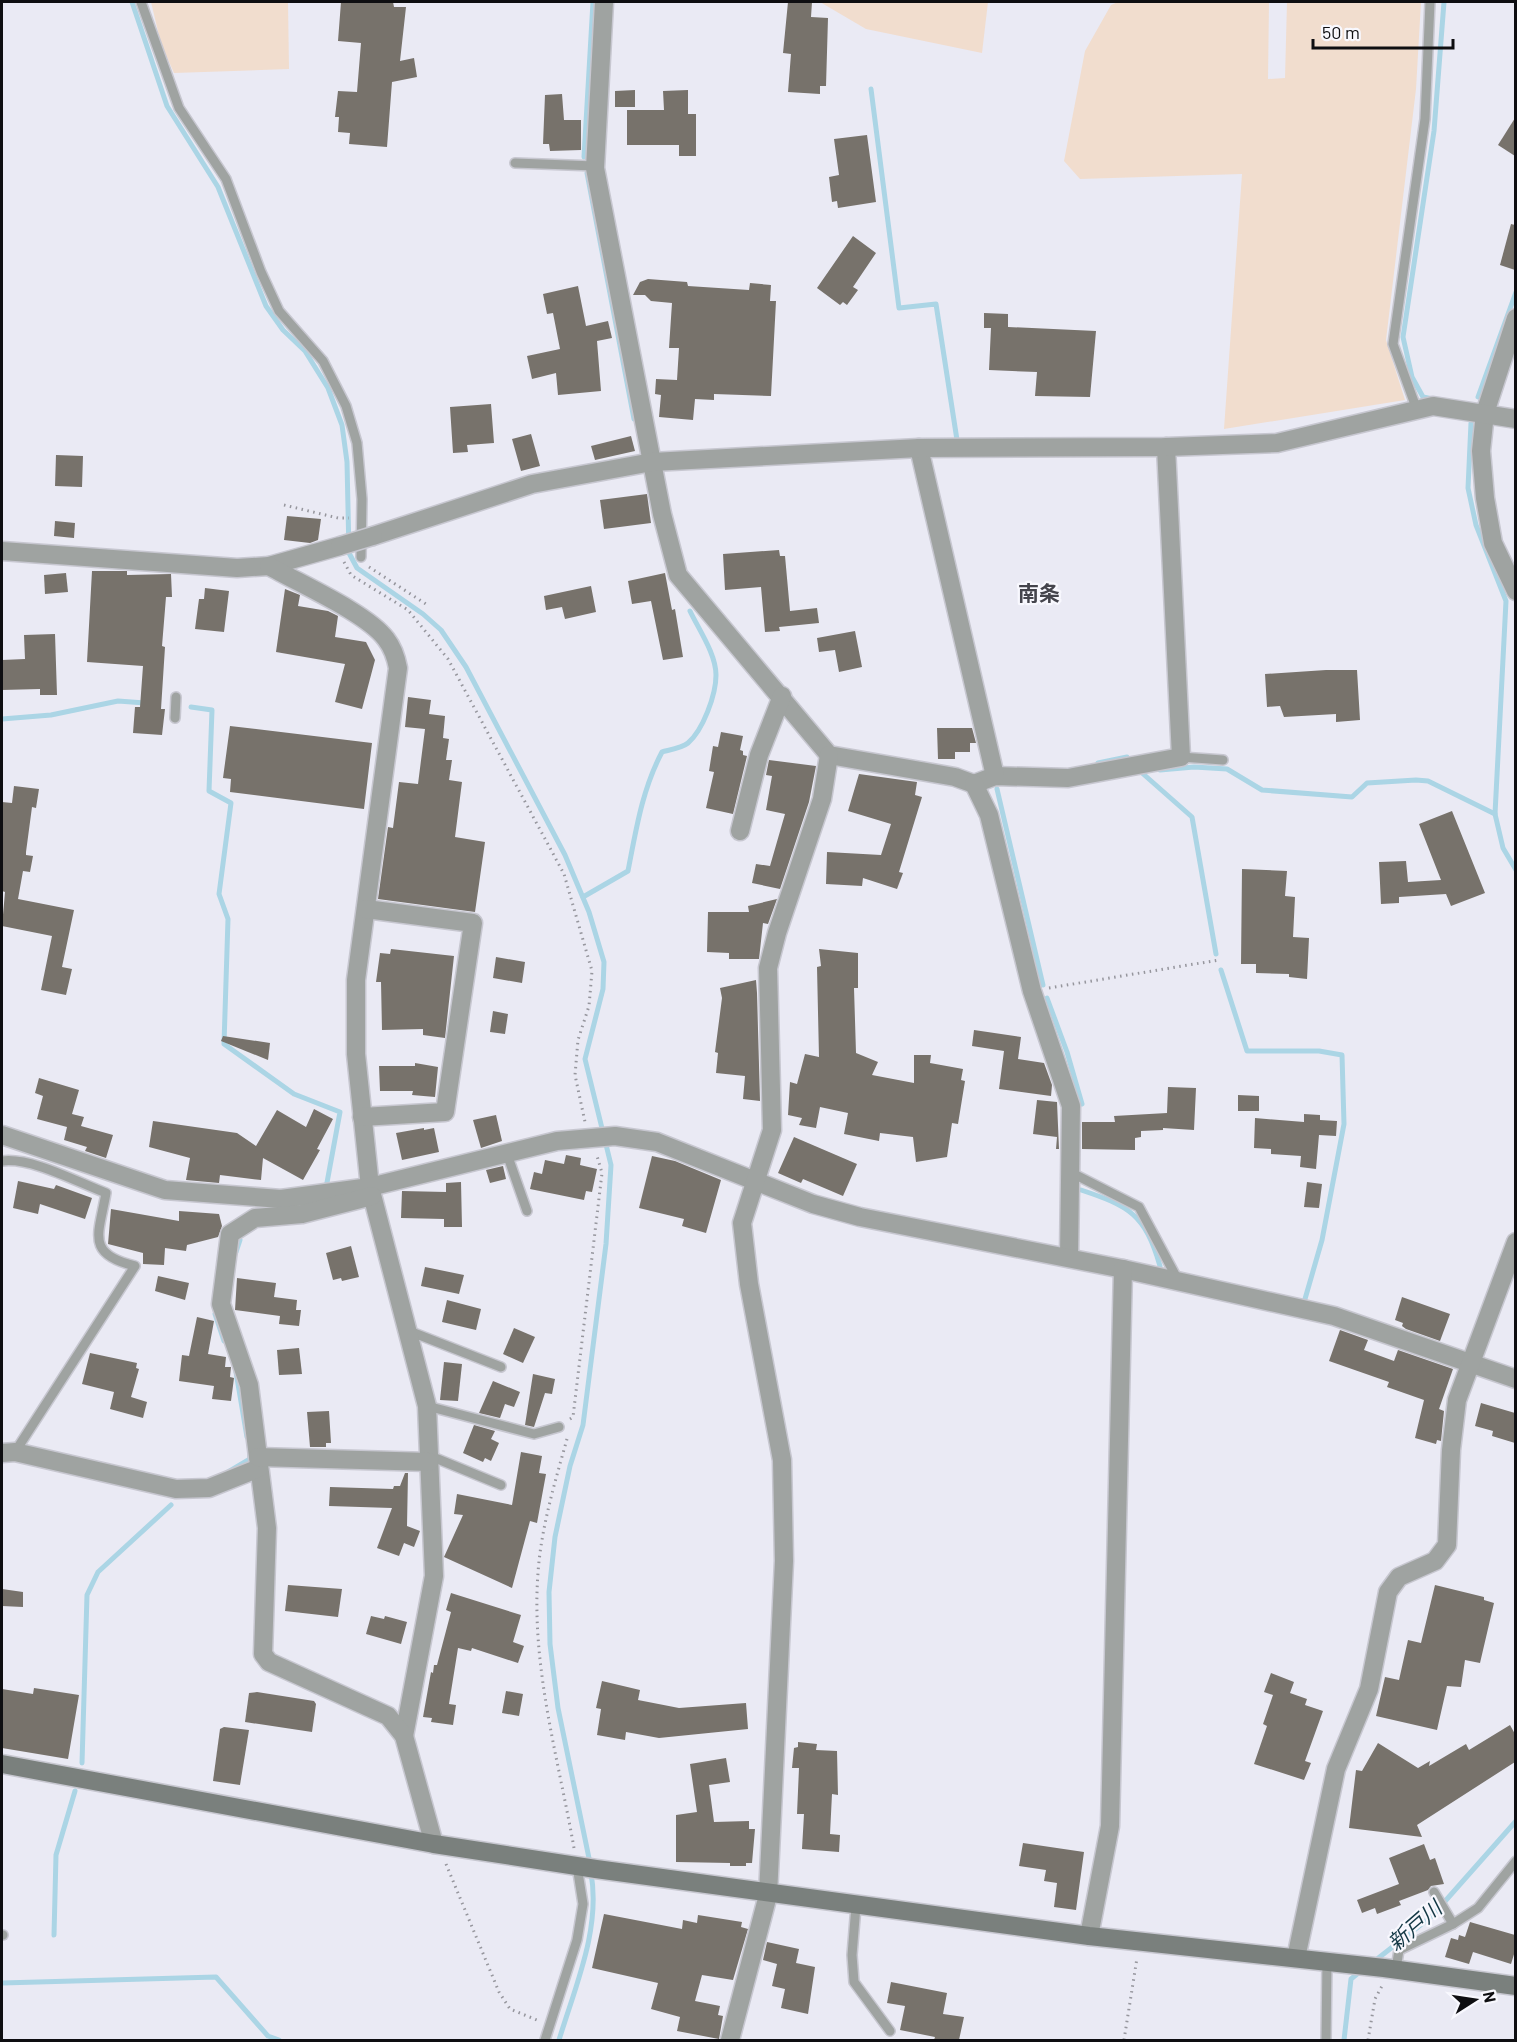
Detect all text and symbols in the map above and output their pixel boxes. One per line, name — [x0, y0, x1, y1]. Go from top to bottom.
scale bar — [1313, 12, 1452, 50]
text: 50 m — [1322, 21, 1360, 43]
district label: 南条 — [1018, 580, 1060, 605]
water label: 新戸川 — [1382, 1893, 1447, 1955]
north arrow — [1445, 1970, 1505, 2030]
text: N — [1480, 1990, 1501, 2004]

